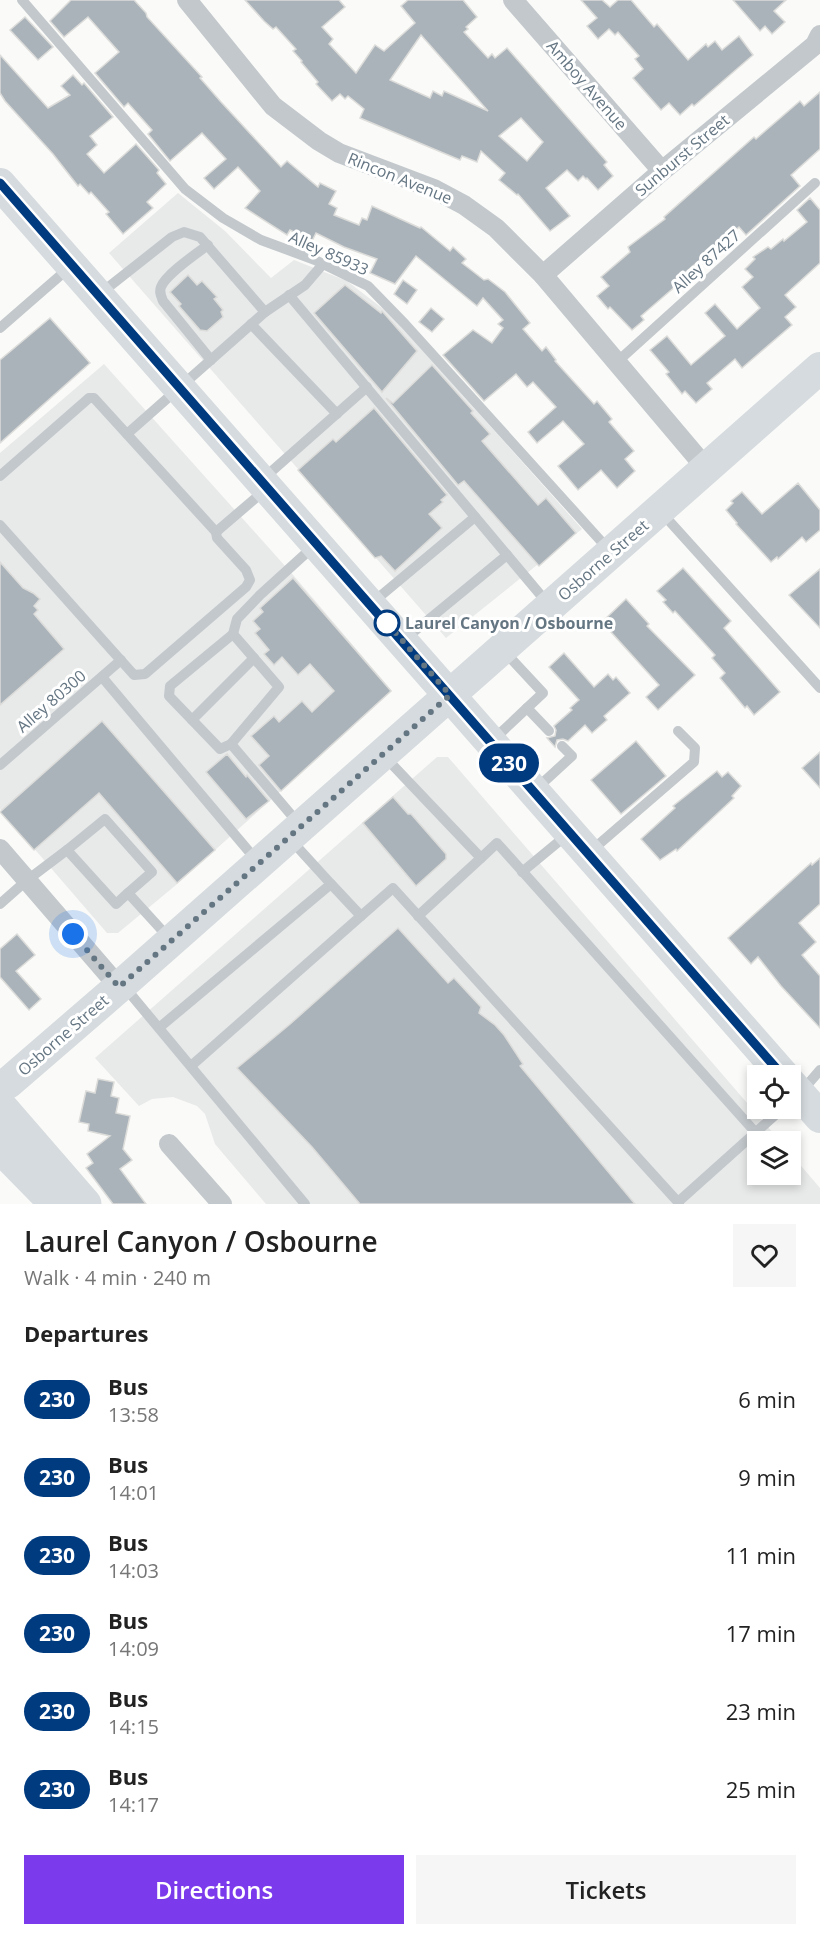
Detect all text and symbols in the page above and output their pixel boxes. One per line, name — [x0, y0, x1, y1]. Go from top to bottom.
street label: Amboy Avenue — [542, 35, 632, 135]
street label: Sunburst Street — [630, 109, 734, 201]
street label: Rincon Avenue — [345, 147, 455, 209]
street label: Alley 87427 — [667, 224, 745, 298]
street label: Alley 85933 — [286, 226, 372, 280]
street label: Osborne Street — [553, 514, 653, 606]
marker: Laurel Canyon / Osbourne — [374, 610, 400, 636]
place label: Laurel Canyon / Osbourne — [405, 612, 613, 634]
street label: Alley 80300 — [12, 665, 90, 737]
line badge: 230 — [474, 744, 544, 783]
text: 230 — [491, 749, 527, 777]
your location — [58, 919, 88, 949]
street label: Osborne Street — [13, 989, 113, 1081]
map controls — [747, 1065, 801, 1185]
button: locate — [747, 1065, 801, 1119]
button: layers — [747, 1131, 801, 1185]
text: Laurel Canyon / Osbourne — [24, 1222, 378, 1260]
button: heart — [733, 1224, 796, 1287]
text: Walk · 4 min · 240 m — [24, 1264, 211, 1291]
text: Departures — [24, 1318, 148, 1348]
text: Bus — [108, 1371, 148, 1401]
text: 6 min — [738, 1384, 796, 1414]
text: 230 — [39, 1385, 75, 1413]
text: 13:58 — [108, 1401, 159, 1428]
text: Bus — [108, 1449, 148, 1479]
text: 9 min — [738, 1462, 796, 1492]
text: 230 — [39, 1463, 75, 1491]
text: 14:01 — [108, 1479, 159, 1506]
text: Bus — [108, 1527, 148, 1557]
text: 11 min — [726, 1540, 796, 1570]
text: 230 — [39, 1541, 75, 1569]
text: 14:03 — [108, 1557, 159, 1584]
text: Bus — [108, 1605, 148, 1635]
text: 17 min — [726, 1618, 796, 1648]
text: 230 — [39, 1619, 75, 1647]
text: 14:09 — [108, 1635, 159, 1662]
text: Bus — [108, 1683, 148, 1713]
text: 23 min — [726, 1696, 796, 1726]
text: 230 — [39, 1697, 75, 1725]
text: 14:15 — [108, 1713, 159, 1740]
text: Bus — [108, 1761, 148, 1791]
text: 25 min — [726, 1774, 796, 1804]
text: 230 — [39, 1775, 75, 1803]
text: 14:17 — [108, 1791, 159, 1818]
button: Directions — [24, 1855, 404, 1924]
button: Tickets — [416, 1855, 796, 1924]

